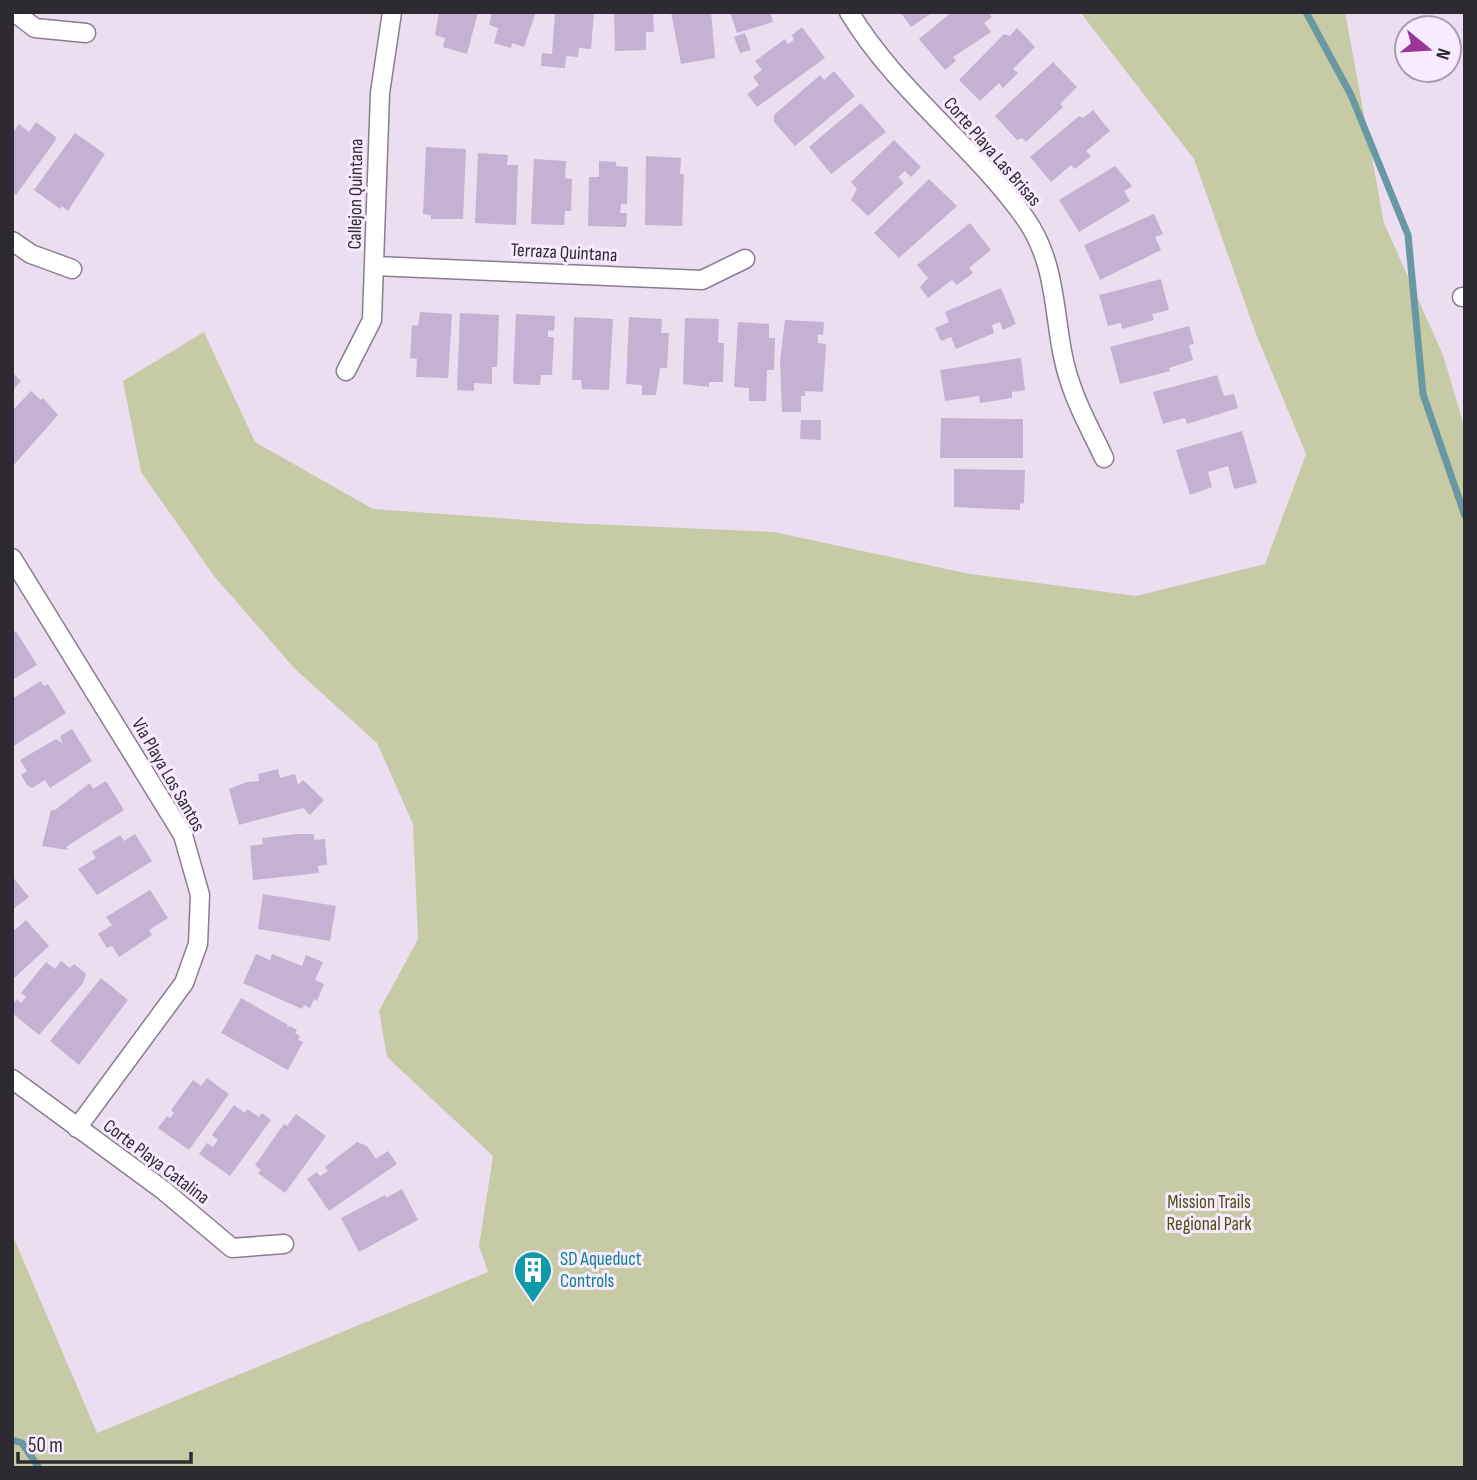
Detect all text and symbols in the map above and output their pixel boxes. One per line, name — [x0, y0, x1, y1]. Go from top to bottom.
north arrow — [1393, 14, 1463, 84]
text: N — [1430, 45, 1455, 62]
street label: Corte Playa Las Brisas — [938, 93, 1046, 212]
street label: Callejon Quintana — [344, 138, 368, 250]
street label: Terraza Quintana — [510, 239, 618, 267]
street label: Via Playa Los Santos — [126, 714, 210, 836]
street label: Corte Playa Catalina — [98, 1115, 214, 1209]
park label: Mission Trails Regional Park — [1167, 1191, 1252, 1236]
place label: SD Aqueduct Controls — [560, 1248, 642, 1293]
building icon: SD Aqueduct Controls — [512, 1249, 554, 1304]
scale bar — [18, 1420, 191, 1464]
text: 50 m — [28, 1433, 63, 1458]

